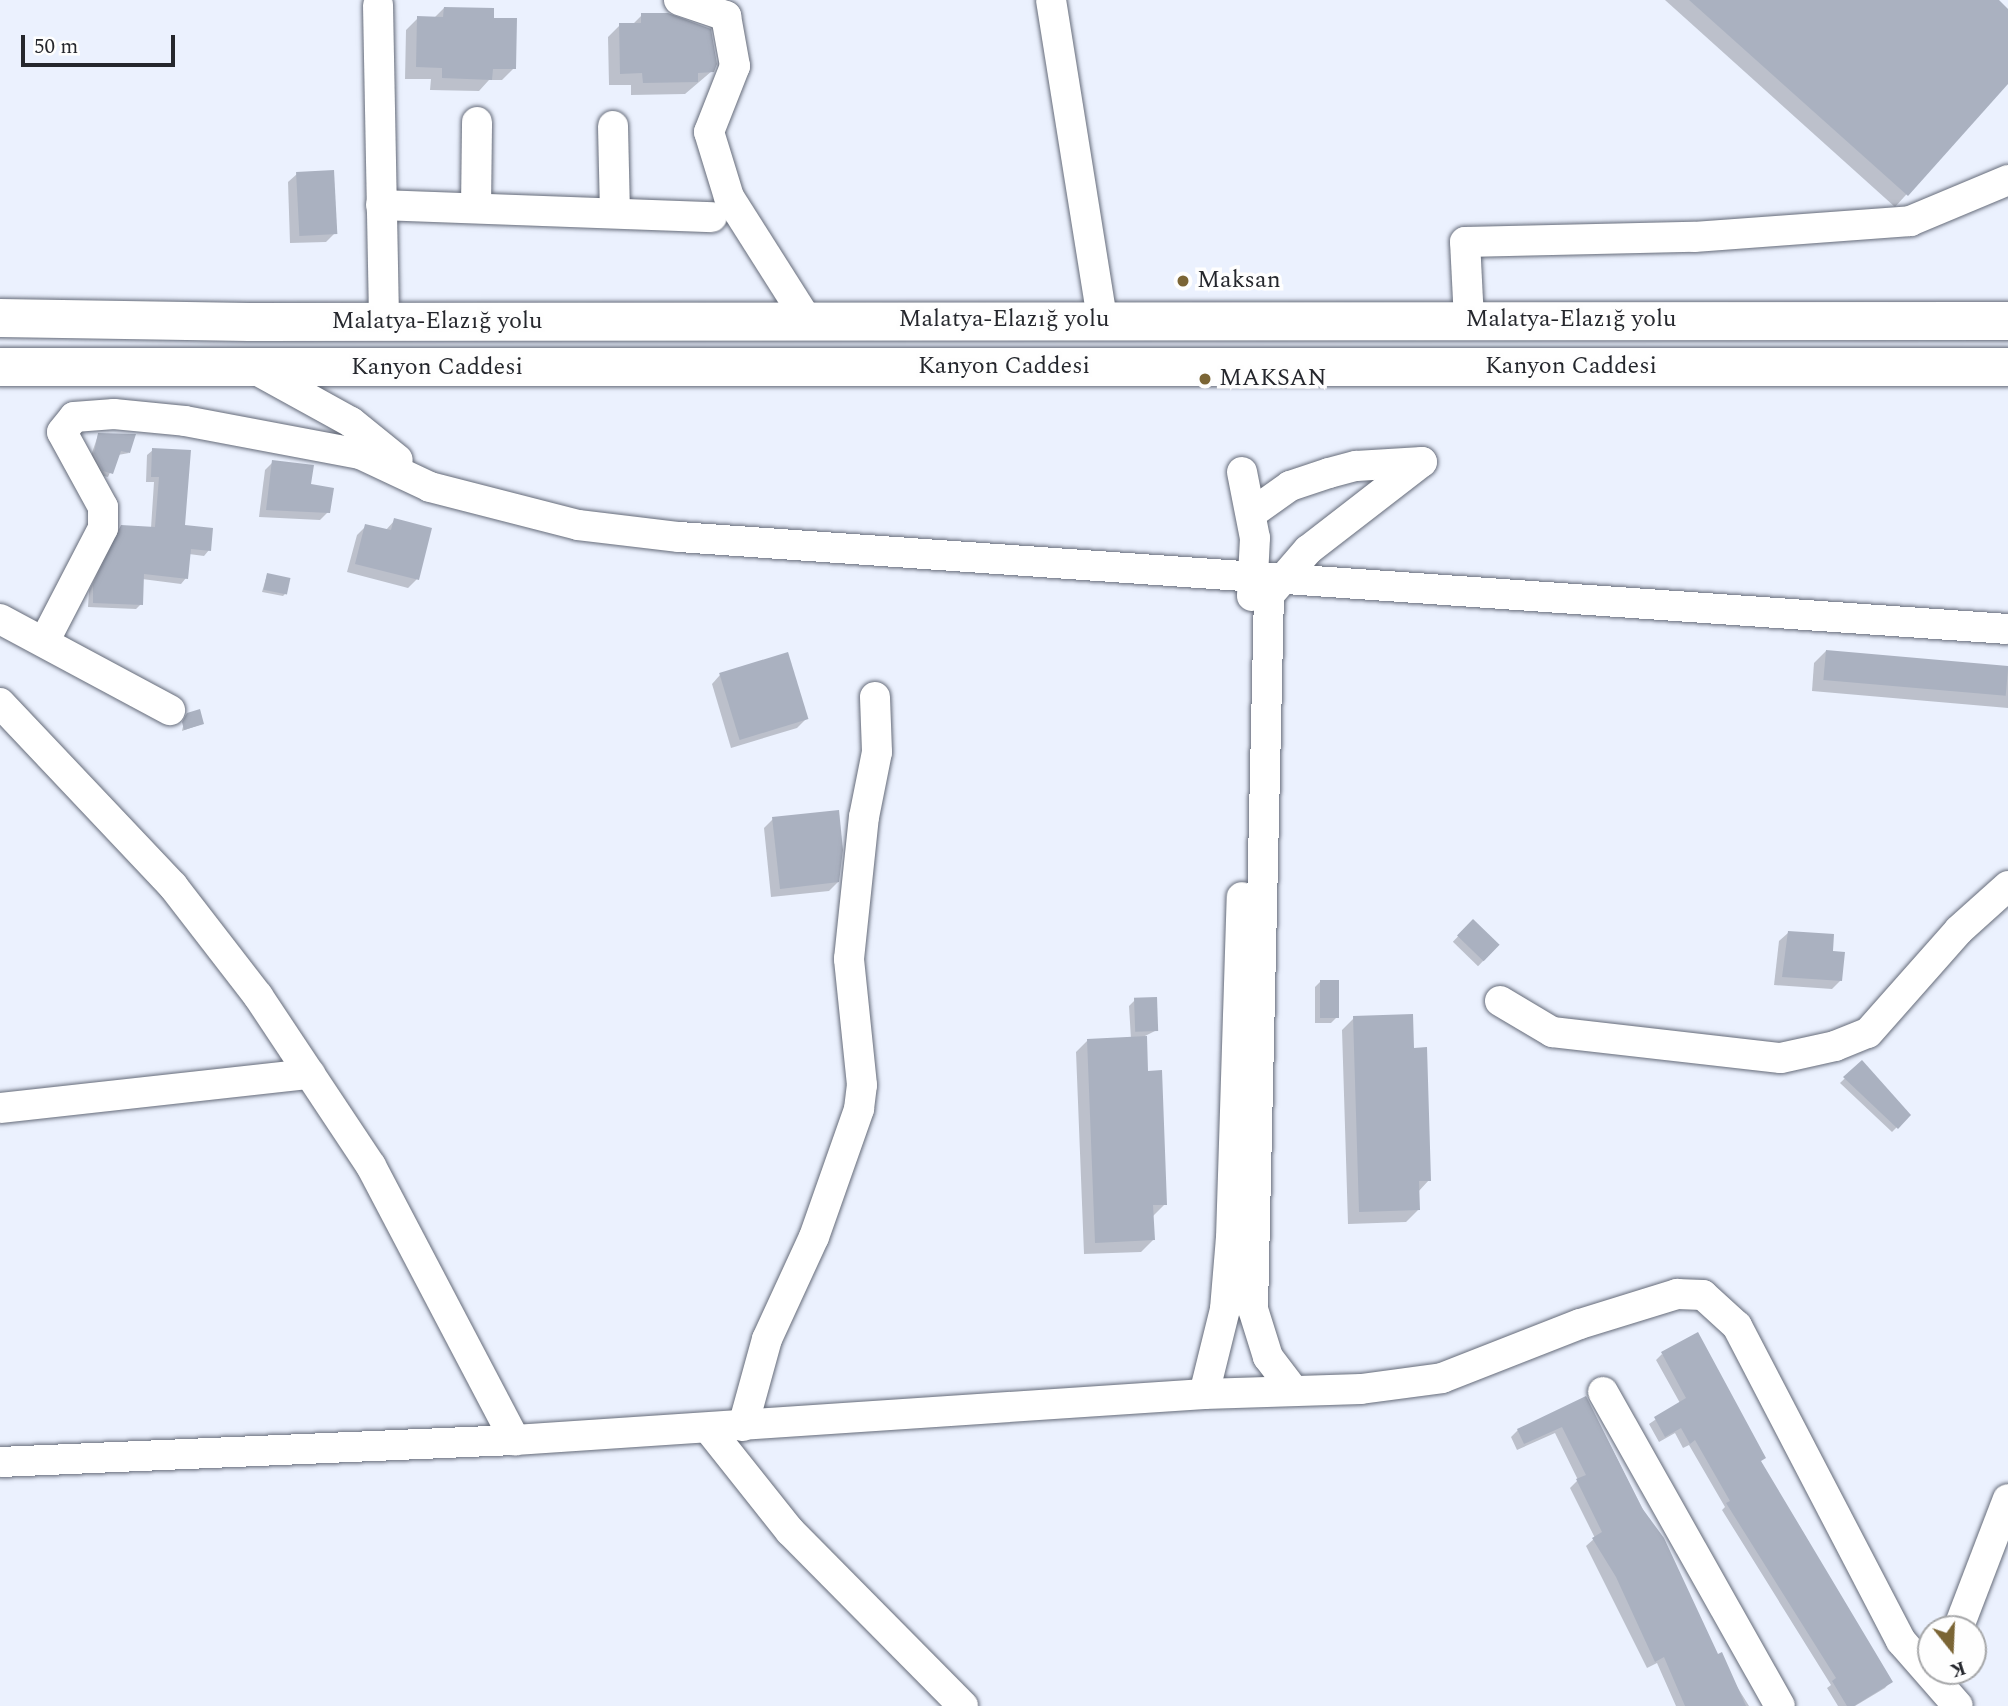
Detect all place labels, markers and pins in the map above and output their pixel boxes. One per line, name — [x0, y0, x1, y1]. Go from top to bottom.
place label: Maksan — [1197, 267, 1281, 295]
marker: Maksan — [1175, 273, 1191, 289]
place label: MAKSAN — [1219, 365, 1327, 393]
marker: MAKSAN — [1197, 371, 1213, 387]

